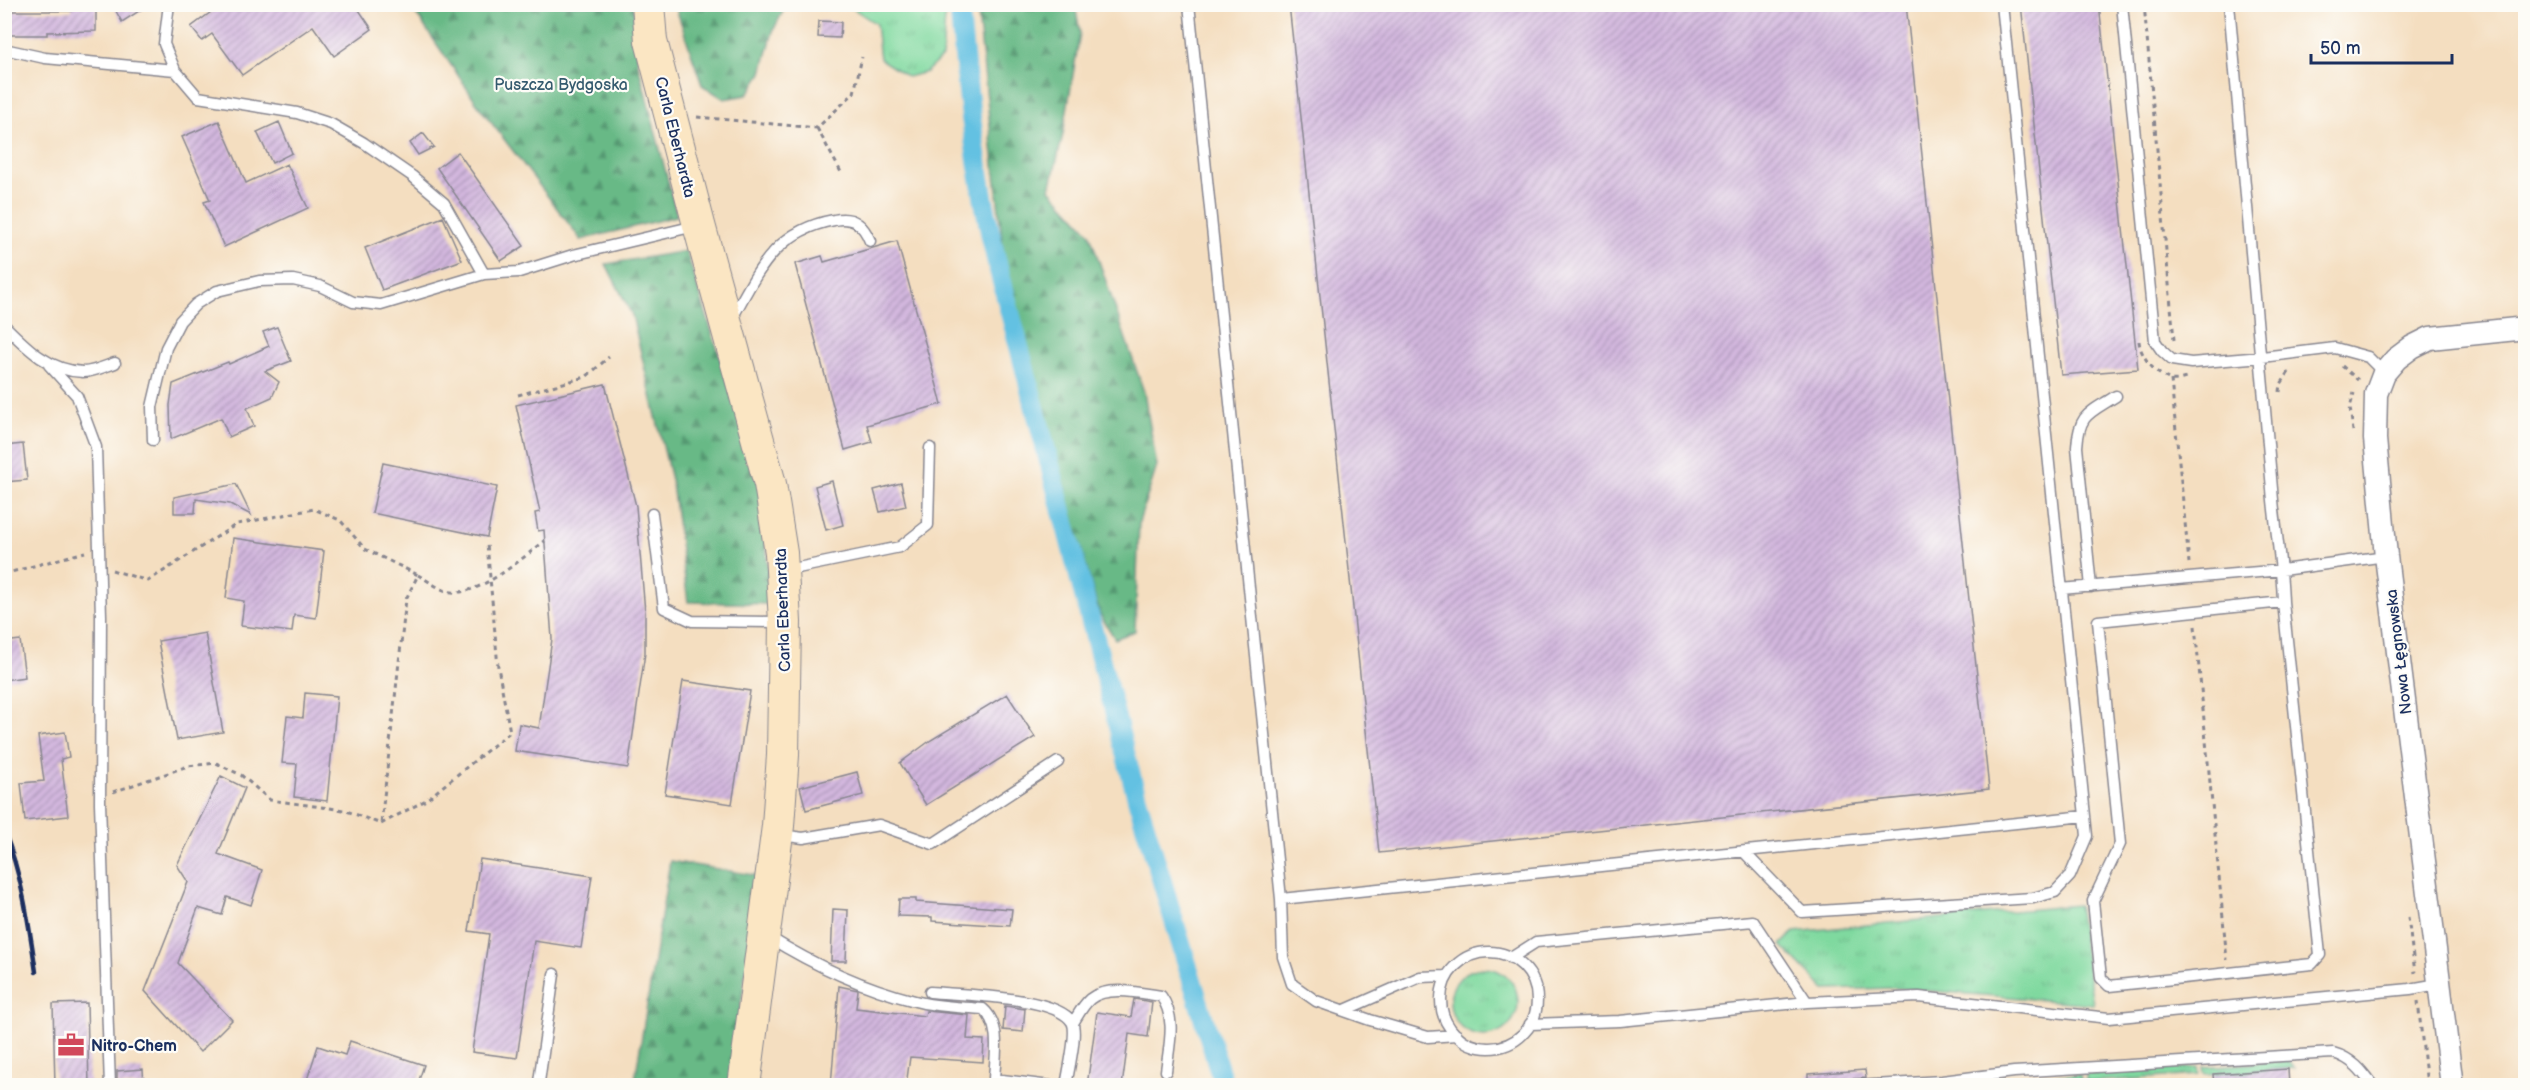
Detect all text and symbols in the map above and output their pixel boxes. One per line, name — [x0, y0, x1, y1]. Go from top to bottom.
scale bar — [2311, 27, 2452, 65]
text: 50 m — [2320, 38, 2361, 59]
street label: Carla Eberhardta — [650, 75, 699, 200]
park label: Puszcza Bydgoska — [494, 76, 628, 95]
street label: Carla Eberhardta — [772, 548, 795, 672]
street label: Nowa Łęgnowska — [2382, 588, 2417, 715]
office icon: Nitro-Chem — [56, 1030, 86, 1060]
place label: Nitro-Chem — [91, 1037, 177, 1056]

